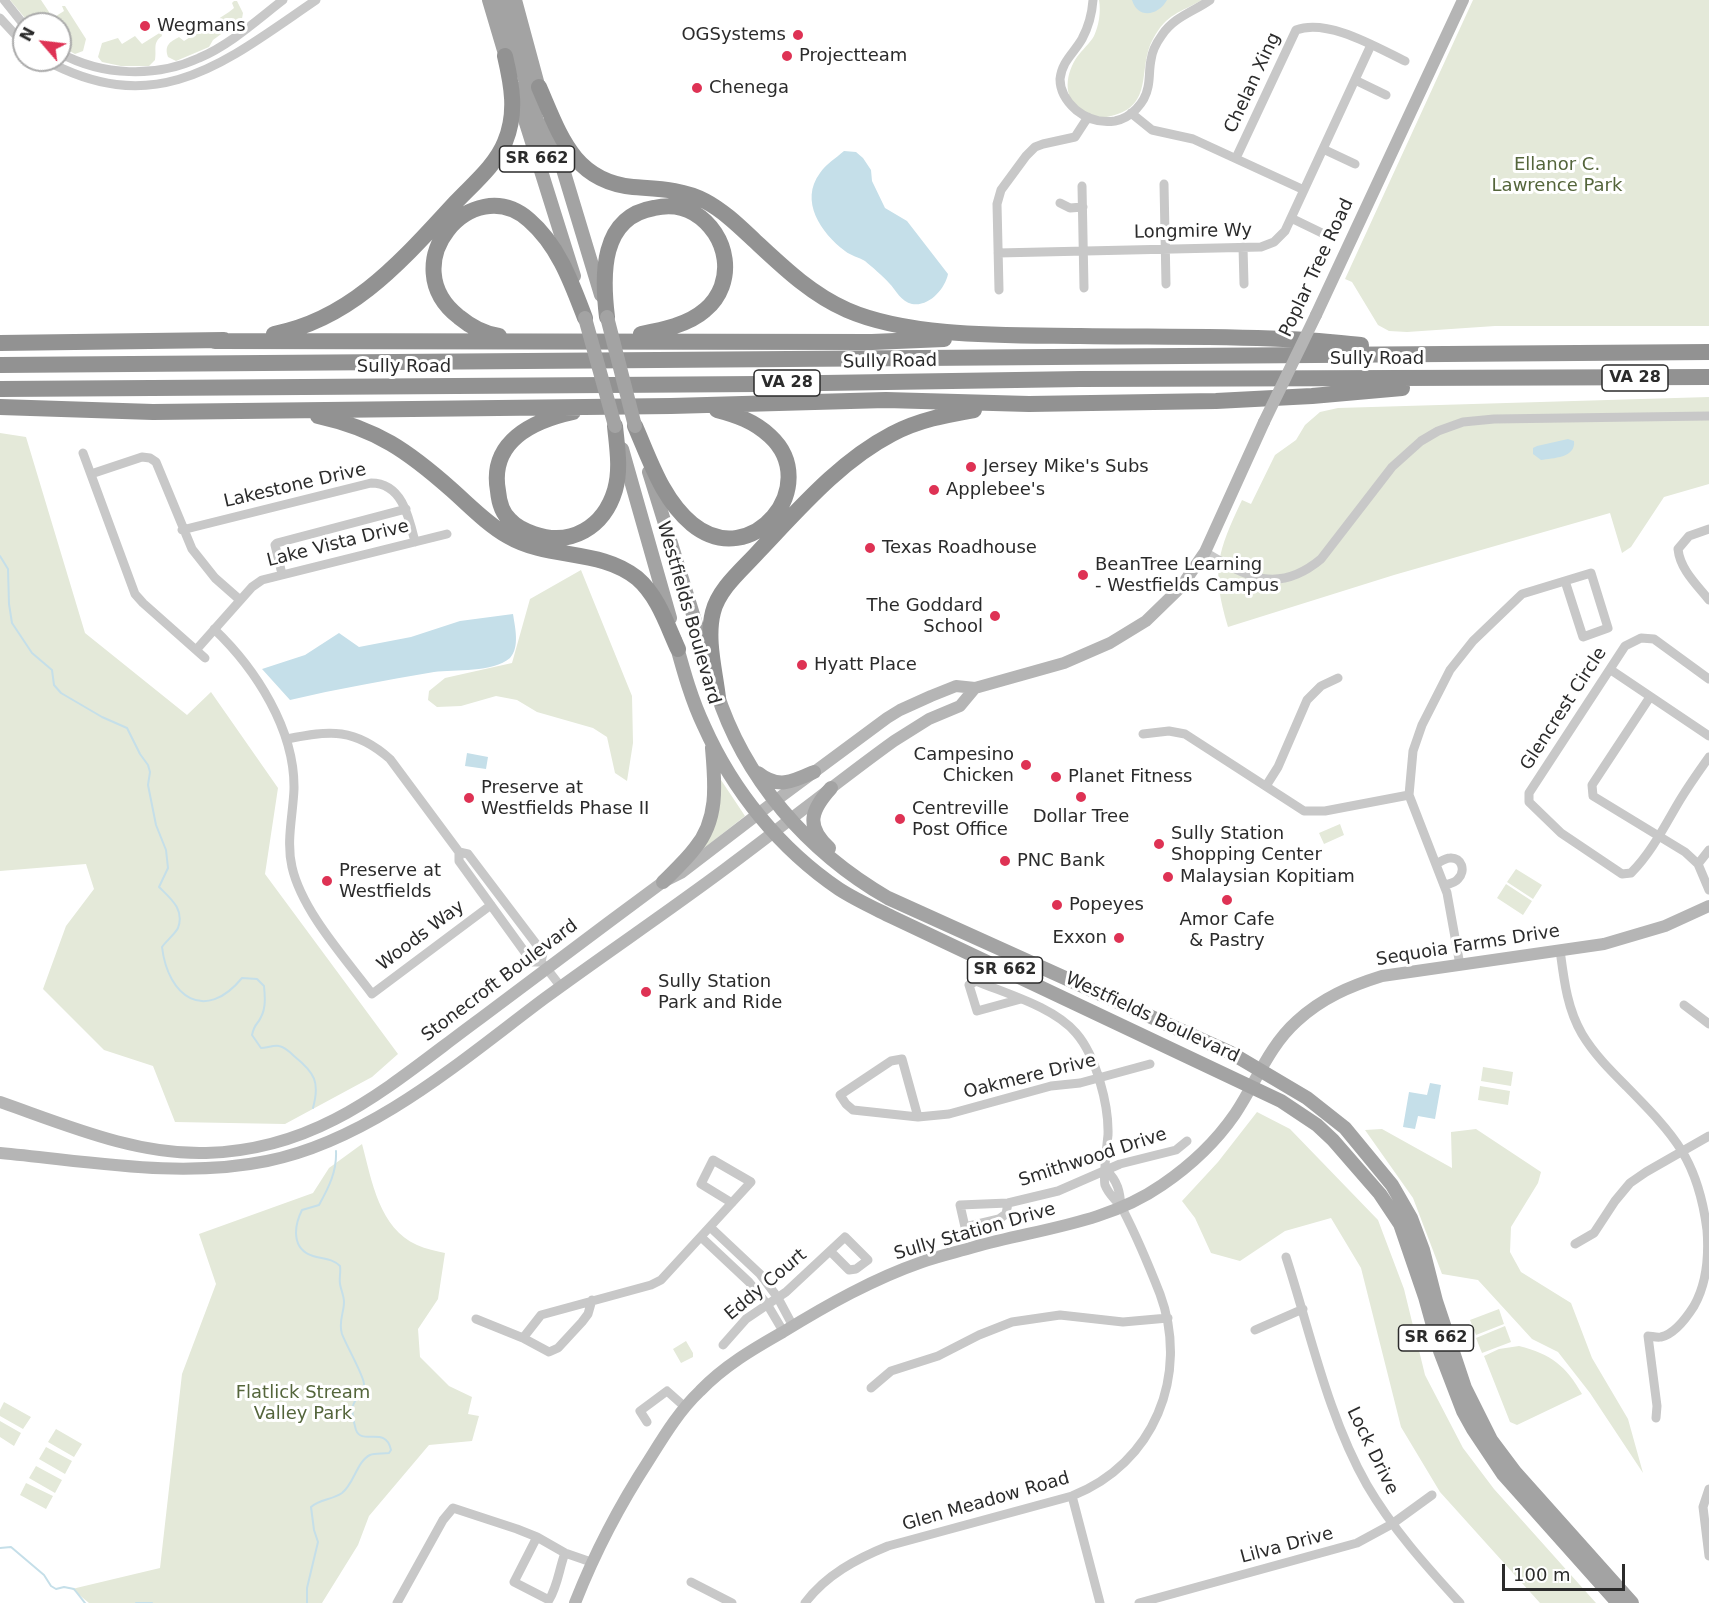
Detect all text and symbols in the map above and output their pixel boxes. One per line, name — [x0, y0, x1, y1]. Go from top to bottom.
north arrow — [12, 12, 72, 72]
place label: Wegmans — [157, 15, 246, 37]
marker: Wegmans — [138, 19, 152, 33]
text: N — [16, 24, 39, 45]
place label: OGSystems — [681, 24, 786, 46]
marker: OGSystems — [791, 28, 805, 42]
street label: Chelan Xing — [1220, 29, 1286, 137]
place label: Projectteam — [799, 45, 907, 67]
marker: Projectteam — [780, 49, 794, 63]
place label: Chenega — [709, 77, 789, 99]
marker: Chenega — [690, 81, 704, 95]
road number: SR 662 — [500, 146, 574, 172]
park label: Ellanor C. Lawrence Park — [1492, 154, 1622, 196]
street label: Poplar Tree Road — [1275, 195, 1359, 341]
street label: Longmire Wy — [1134, 220, 1252, 244]
street label: Sully Road — [1330, 348, 1424, 370]
street label: Sully Road — [843, 350, 937, 374]
street label: Sully Road — [357, 356, 451, 378]
road number: VA 28 — [1602, 365, 1668, 391]
road number: VA 28 — [754, 370, 820, 396]
place label: Jersey Mike's Subs — [983, 456, 1149, 478]
street label: Lakestone Drive — [222, 459, 368, 513]
marker: Jersey Mike's Subs — [964, 460, 978, 474]
place label: Applebee's — [946, 479, 1045, 501]
marker: Applebee's — [927, 483, 941, 497]
street label: Lake Vista Drive — [265, 516, 411, 572]
street label: Westfields Boulevard — [652, 519, 724, 707]
place label: Texas Roadhouse — [882, 537, 1037, 559]
marker: Texas Roadhouse — [863, 541, 877, 555]
place label: BeanTree Learning - Westfields Campus — [1095, 554, 1279, 596]
marker: BeanTree Learning - Westfields Campus — [1076, 568, 1090, 582]
place label: The Goddard School — [866, 595, 983, 638]
marker: The Goddard School — [988, 609, 1002, 623]
street label: Glencrest Circle — [1516, 644, 1612, 774]
place label: Hyatt Place — [814, 654, 917, 676]
marker: Hyatt Place — [795, 658, 809, 672]
place label: Campesino Chicken — [914, 744, 1014, 786]
marker: Campesino Chicken — [1019, 758, 1033, 772]
place label: Planet Fitness — [1068, 766, 1192, 788]
marker: Planet Fitness — [1049, 770, 1063, 784]
place label: Preserve at Westfields Phase II — [481, 777, 649, 820]
marker: Dollar Tree — [1074, 790, 1088, 804]
marker: Preserve at Westfields Phase II — [462, 791, 476, 805]
place label: Centreville Post Office — [912, 798, 1009, 840]
place label: Dollar Tree — [1033, 806, 1129, 828]
marker: Centreville Post Office — [893, 812, 907, 826]
place label: Sully Station Shopping Center — [1171, 823, 1322, 866]
marker: Sully Station Shopping Center — [1152, 837, 1166, 851]
place label: PNC Bank — [1017, 850, 1105, 872]
marker: PNC Bank — [998, 854, 1012, 868]
place label: Preserve at Westfields — [339, 860, 441, 902]
place label: Malaysian Kopitiam — [1180, 866, 1355, 888]
marker: Malaysian Kopitiam — [1161, 870, 1175, 884]
marker: Preserve at Westfields — [320, 874, 334, 888]
marker: Amor Cafe & Pastry — [1220, 893, 1234, 907]
place label: Popeyes — [1069, 894, 1144, 916]
street label: Woods Way — [373, 896, 469, 976]
marker: Popeyes — [1050, 898, 1064, 912]
place label: Amor Cafe & Pastry — [1180, 909, 1274, 952]
street label: Stonecroft Boulevard — [418, 915, 582, 1047]
street label: Sequoia Farms Drive — [1375, 921, 1561, 971]
place label: Exxon — [1052, 927, 1107, 949]
marker: Exxon — [1112, 931, 1126, 945]
road number: SR 662 — [968, 957, 1042, 983]
street label: Westfields Boulevard — [1062, 968, 1242, 1068]
place label: Sully Station Park and Ride — [658, 971, 782, 1014]
marker: Sully Station Park and Ride — [639, 985, 653, 999]
street label: Oakmere Drive — [961, 1050, 1099, 1104]
street label: Smithwood Drive — [1016, 1124, 1170, 1192]
street label: Sully Station Drive — [892, 1199, 1058, 1265]
street label: Eddy Court — [721, 1245, 811, 1325]
road number: SR 662 — [1398, 1325, 1474, 1351]
park label: Flatlick Stream Valley Park — [236, 1382, 370, 1424]
street label: Lock Drive — [1342, 1404, 1402, 1498]
street label: Glen Meadow Road — [900, 1468, 1072, 1536]
street label: Lilva Drive — [1238, 1523, 1336, 1569]
scale bar — [1505, 1552, 1628, 1590]
text: 100 m — [1513, 1564, 1571, 1585]

